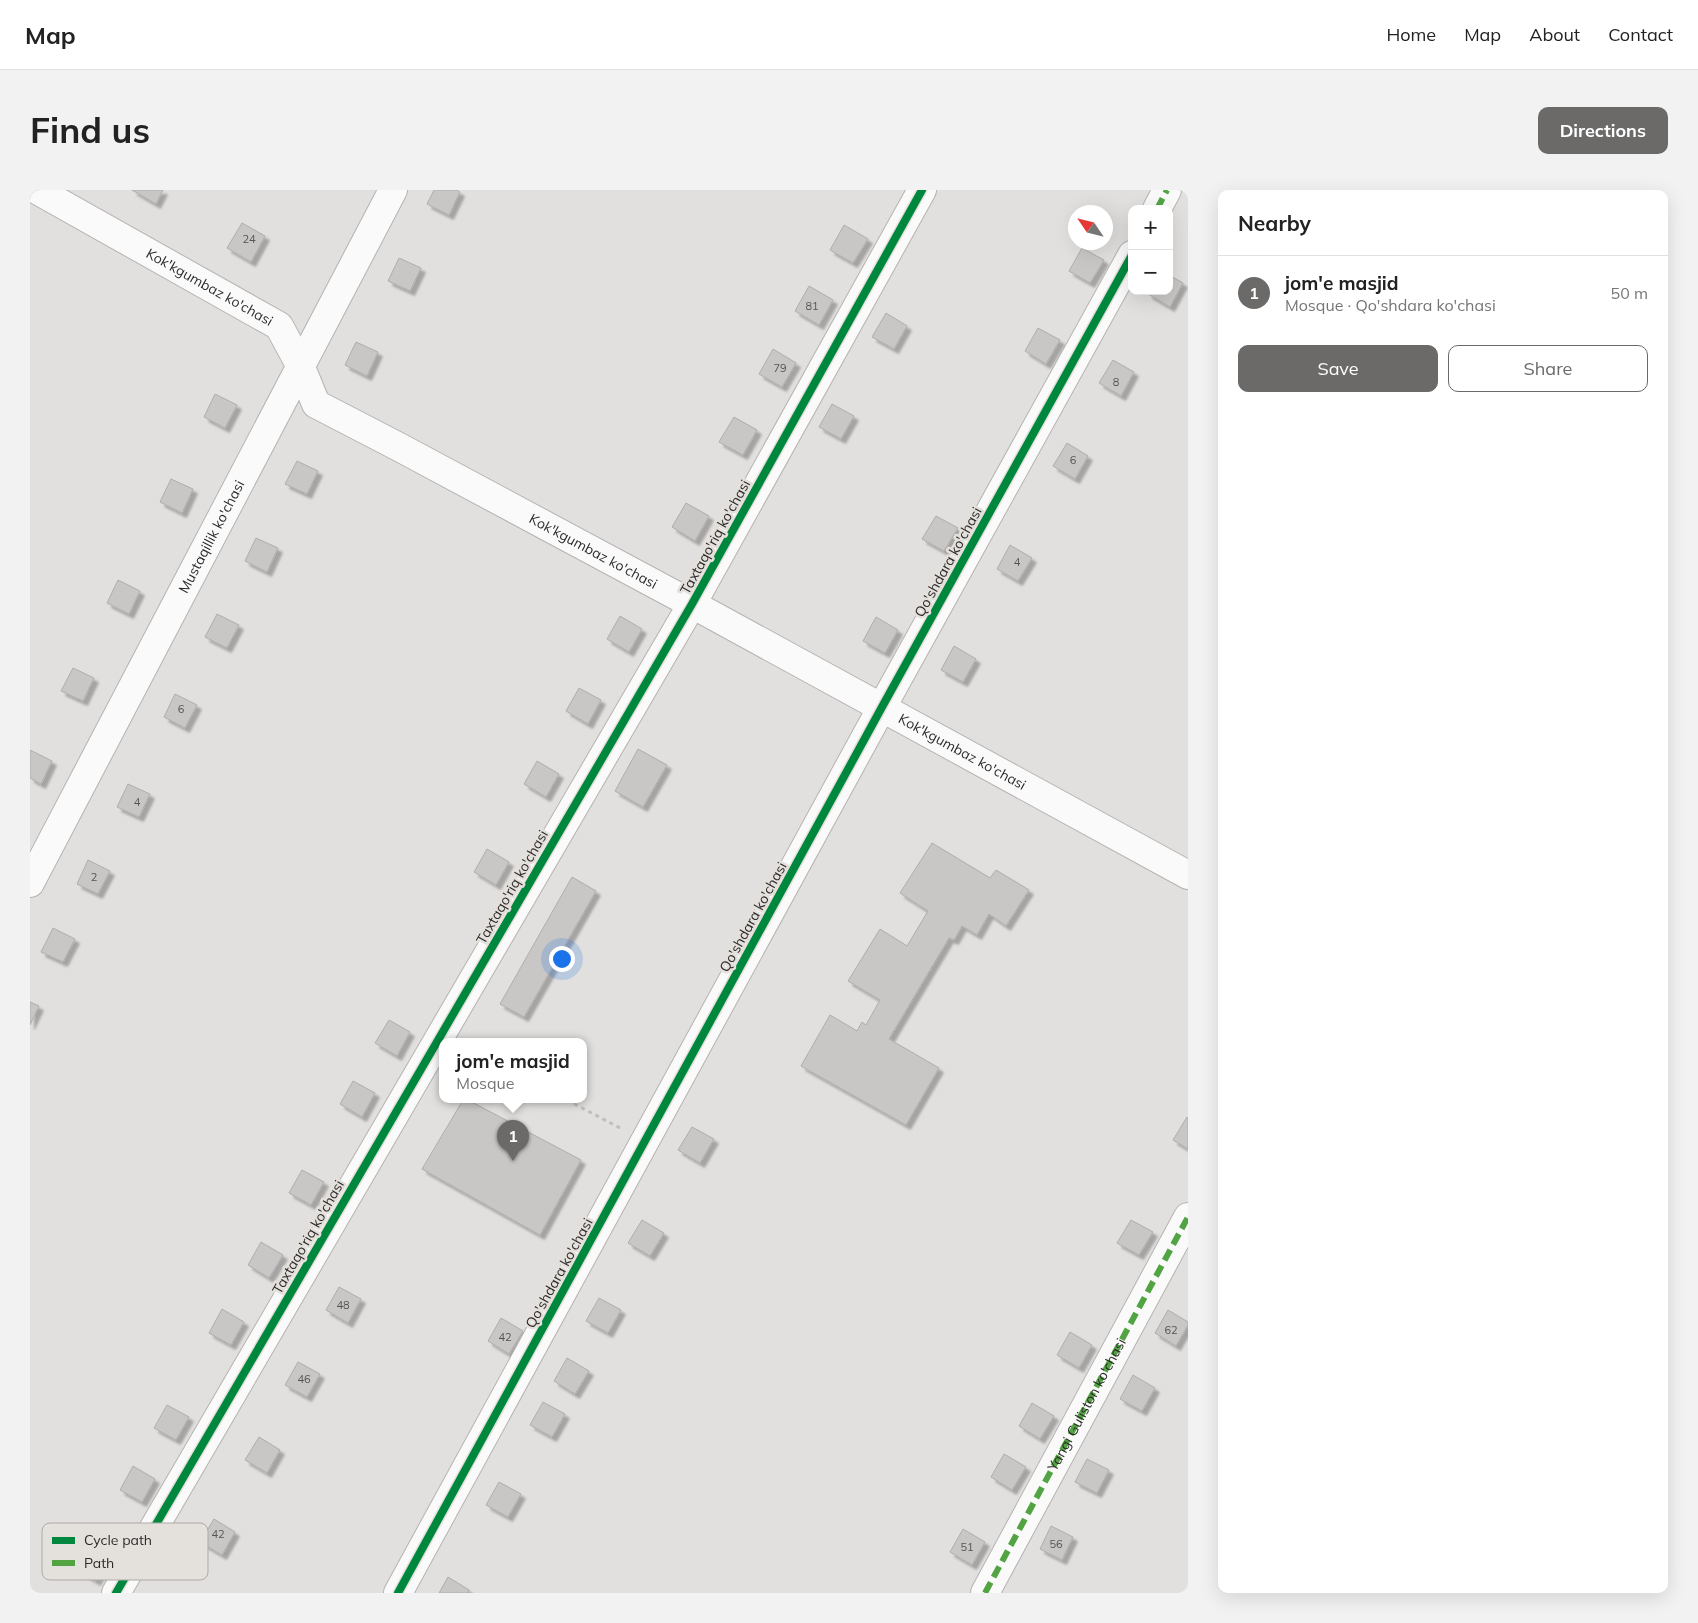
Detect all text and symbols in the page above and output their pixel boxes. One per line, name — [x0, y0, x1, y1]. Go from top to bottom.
text: Map — [25, 20, 76, 50]
text: Home — [1386, 23, 1436, 46]
text: Map — [1464, 23, 1501, 46]
text: About — [1529, 23, 1580, 46]
text: Contact — [1608, 23, 1673, 46]
button: Directions — [1538, 107, 1668, 154]
text: Find us — [30, 108, 150, 152]
north arrow — [1068, 205, 1113, 250]
map controls — [1128, 205, 1173, 295]
button: + — [1128, 205, 1173, 250]
text: Nearby — [1238, 210, 1311, 236]
house number: 24 — [242, 232, 256, 246]
street label: Kok'kgumbaz ko'chasi — [143, 244, 276, 330]
button: − — [1128, 250, 1173, 295]
text: jom'e masjid — [1285, 271, 1399, 295]
text: 1 — [1249, 283, 1259, 303]
text: 50 m — [1611, 283, 1648, 303]
text: Mosque · Qo'shdara ko'chasi — [1285, 295, 1496, 315]
house number: 81 — [805, 299, 819, 313]
button: Save — [1238, 345, 1438, 392]
button: Share — [1448, 345, 1648, 392]
house number: 79 — [773, 361, 787, 375]
house number: 8 — [1113, 375, 1120, 389]
house number: 6 — [1070, 453, 1077, 467]
street label: Taxtaqo'riq ko'chasi — [676, 476, 754, 598]
street label: Mustaqillik ko'chasi — [174, 477, 248, 596]
street label: Qo'shdara ko'chasi — [910, 504, 986, 620]
street label: Kok'kgumbaz ko'chasi — [526, 510, 660, 593]
house number: 4 — [1014, 555, 1021, 569]
house number: 6 — [178, 702, 185, 716]
street label: Kok'kgumbaz ko'chasi — [895, 710, 1029, 794]
house number: 4 — [134, 795, 141, 809]
street label: Taxtaqo'riq ko'chasi — [472, 827, 552, 947]
street label: Qo'shdara ko'chasi — [715, 859, 791, 975]
house number: 2 — [91, 870, 98, 884]
your location — [549, 946, 575, 972]
popup — [439, 1038, 587, 1103]
text: jom'e masjid — [456, 1049, 570, 1073]
text: Mosque — [456, 1073, 515, 1093]
pin: 1 — [497, 1120, 529, 1161]
street label: Taxtaqo'riq ko'chasi — [268, 1177, 348, 1297]
street label: Qo'shdara ko'chasi — [521, 1215, 597, 1331]
house number: 48 — [336, 1298, 350, 1312]
house number: 62 — [1164, 1323, 1178, 1337]
house number: 42 — [498, 1330, 512, 1344]
street label: Yangi Guliston ko'chasi — [1043, 1335, 1130, 1475]
house number: 46 — [297, 1372, 311, 1386]
legend — [42, 1523, 208, 1580]
house number: 42 — [211, 1527, 225, 1541]
text: Cycle path — [84, 1531, 152, 1549]
house number: 56 — [1049, 1537, 1063, 1551]
house number: 51 — [960, 1540, 974, 1554]
text: Path — [84, 1554, 114, 1572]

